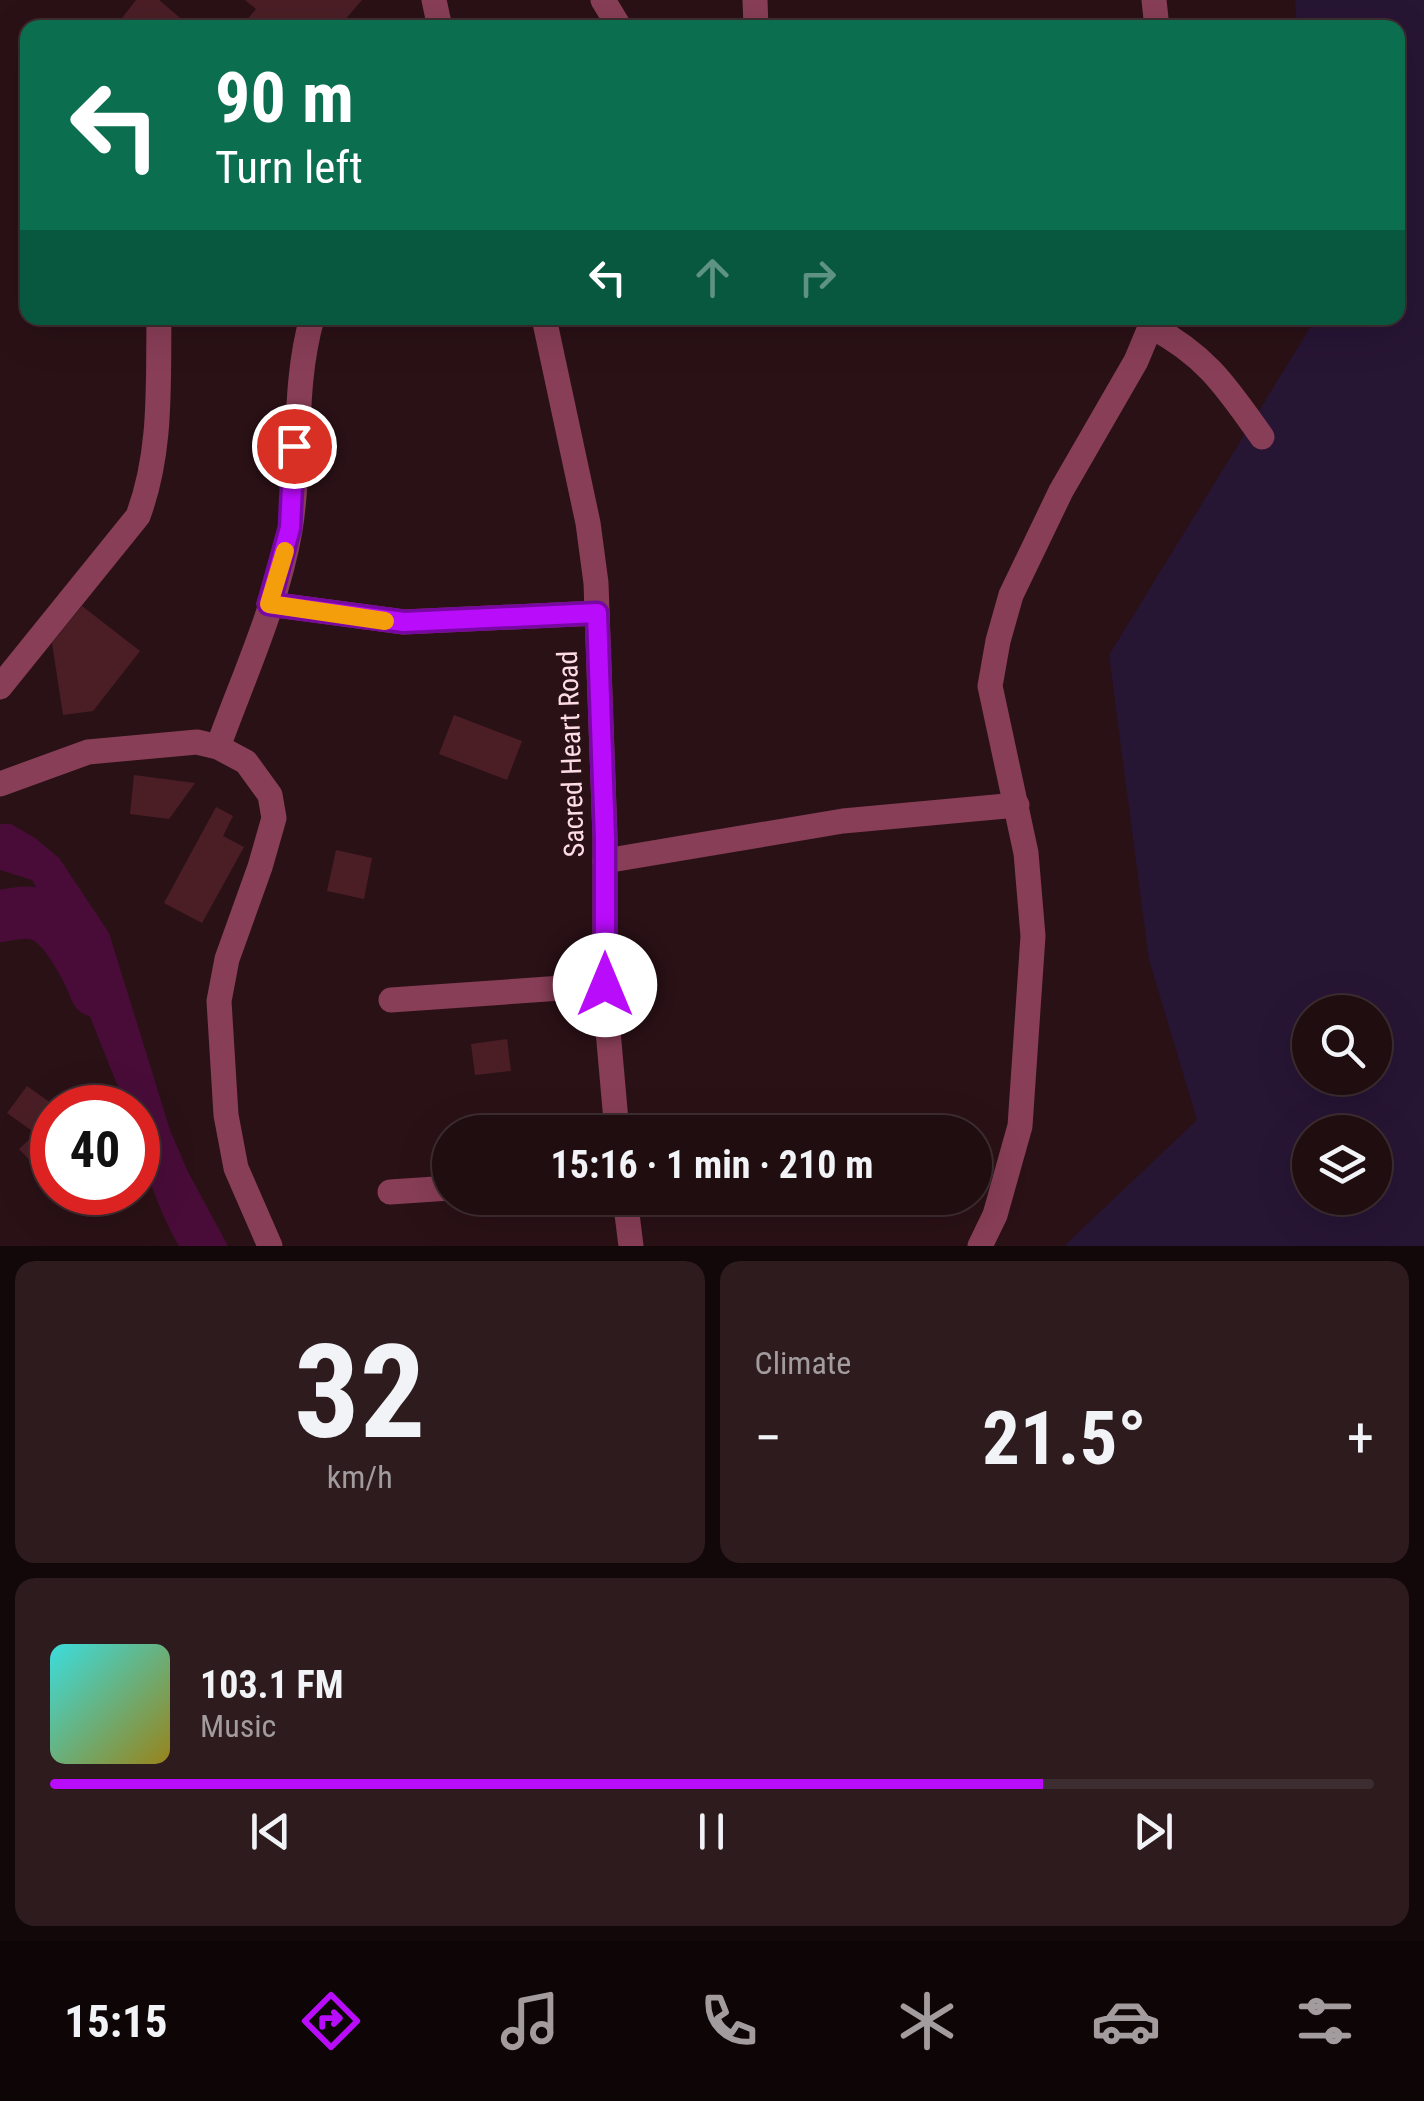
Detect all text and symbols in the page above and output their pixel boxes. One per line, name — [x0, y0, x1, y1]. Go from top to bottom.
text: 90 m — [215, 57, 354, 139]
icon: left — [50, 60, 180, 190]
text: Turn left — [215, 141, 363, 194]
icon: left — [580, 250, 635, 305]
icon: ahead — [685, 250, 740, 305]
icon: right — [790, 250, 845, 305]
pin — [252, 404, 337, 489]
icon: arrive — [267, 419, 322, 474]
street label: Sacred Heart Road — [551, 650, 591, 858]
position arrow — [553, 933, 657, 1037]
map controls — [1292, 995, 1392, 1215]
button: search — [1292, 995, 1392, 1095]
speed limit sign: 40 — [30, 1085, 160, 1215]
button: layers — [1292, 1115, 1392, 1215]
text: 15:16 · 1 min · 210 m — [551, 1143, 873, 1187]
text: 32 — [294, 1316, 425, 1469]
text: Climate — [755, 1344, 851, 1382]
text: 21.5° — [982, 1394, 1147, 1482]
text: − — [755, 1406, 782, 1470]
text: + — [1347, 1406, 1374, 1470]
text: km/h — [327, 1458, 393, 1496]
text: 103.1 FM — [200, 1663, 344, 1707]
text: Music — [200, 1707, 276, 1745]
icon: previous — [243, 1804, 298, 1859]
icon: pause — [684, 1804, 739, 1859]
icon: next — [1126, 1804, 1181, 1859]
icon: directions — [296, 1986, 366, 2056]
icon: music — [495, 1986, 565, 2056]
icon: phone — [694, 1986, 764, 2056]
icon: climate — [892, 1986, 962, 2056]
icon: car — [1091, 1986, 1161, 2056]
icon: filters — [1290, 1986, 1360, 2056]
text: 15:15 — [64, 1995, 168, 2048]

